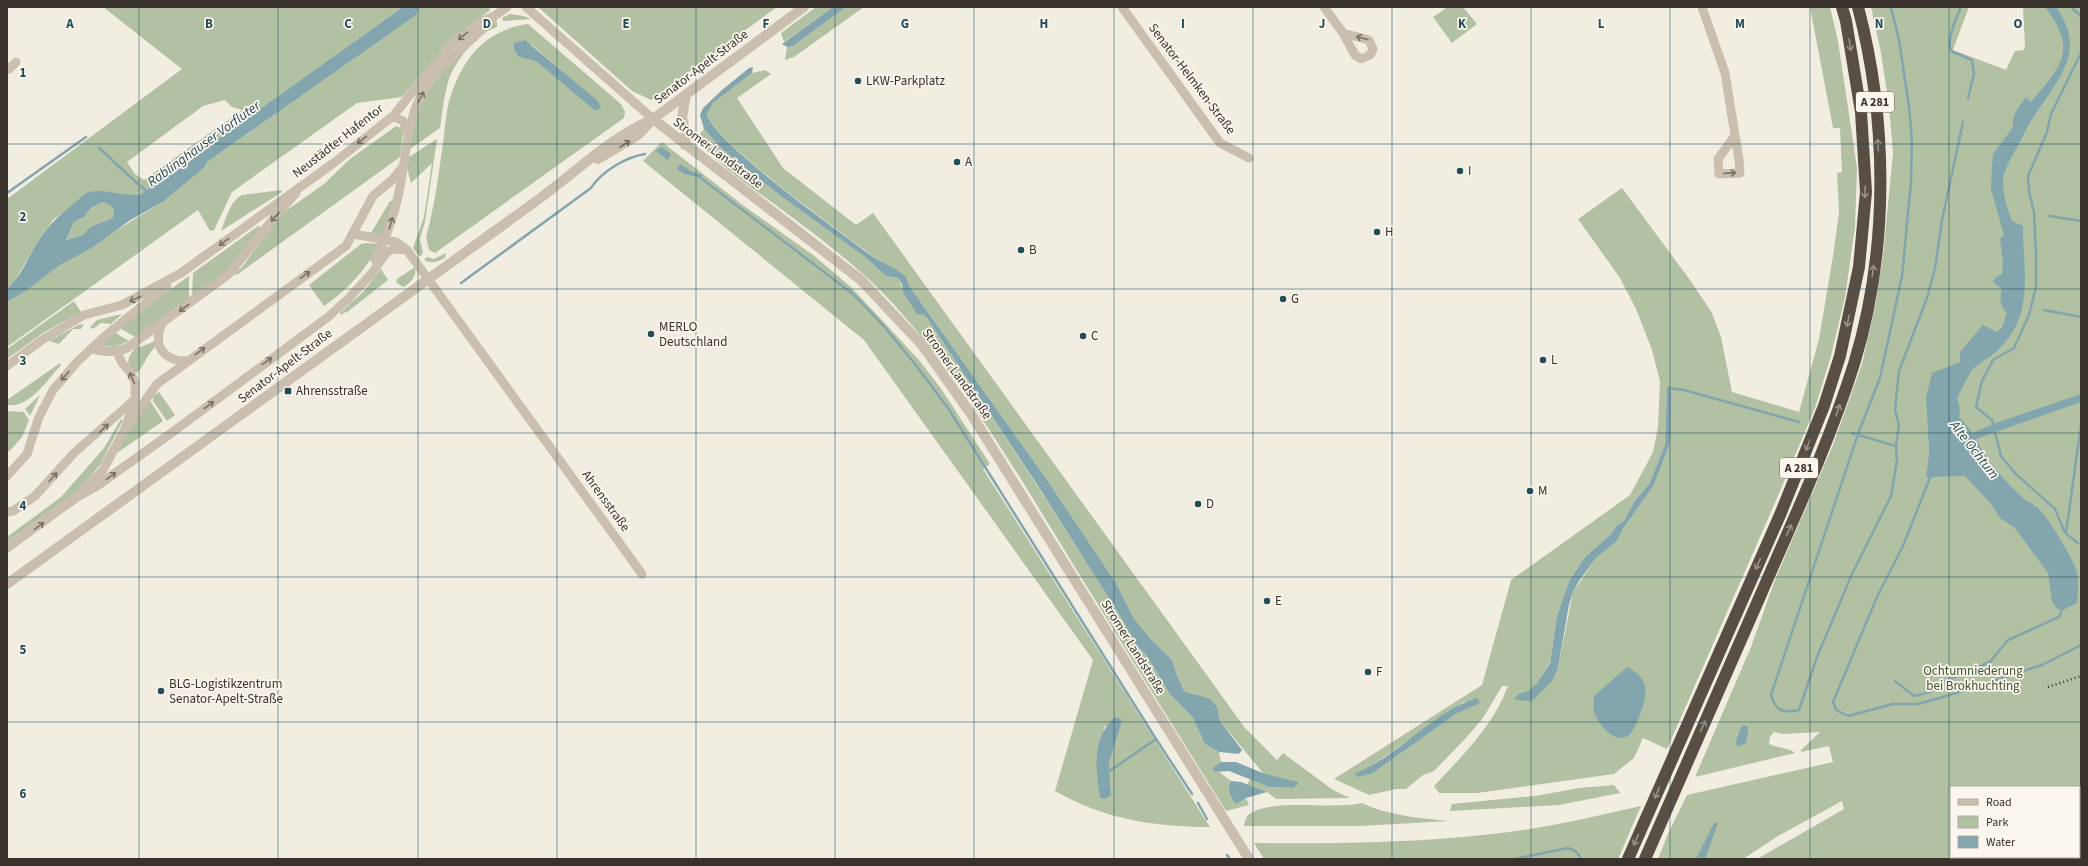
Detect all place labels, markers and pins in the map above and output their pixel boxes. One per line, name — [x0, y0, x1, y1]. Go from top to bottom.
place label: LKW-Parkplatz — [866, 72, 945, 90]
marker: LKW-Parkplatz — [853, 76, 863, 86]
place label: A — [965, 153, 973, 171]
marker: A — [952, 157, 962, 167]
place label: I — [1468, 162, 1471, 180]
marker: I — [1455, 166, 1465, 176]
place label: H — [1385, 223, 1393, 241]
marker: H — [1372, 227, 1382, 237]
place label: B — [1029, 241, 1037, 259]
marker: B — [1016, 245, 1026, 255]
place label: G — [1291, 290, 1299, 308]
marker: G — [1278, 294, 1288, 304]
place label: MERLO Deutschland — [659, 318, 727, 351]
place label: C — [1091, 327, 1098, 345]
marker: MERLO Deutschland — [646, 329, 656, 339]
marker: C — [1078, 331, 1088, 341]
place label: L — [1551, 351, 1557, 369]
marker: L — [1538, 355, 1548, 365]
place label: Ahrensstraße — [296, 382, 368, 400]
marker: Ahrensstraße — [283, 386, 293, 396]
place label: M — [1538, 482, 1547, 500]
marker: M — [1525, 486, 1535, 496]
place label: D — [1206, 495, 1214, 513]
marker: D — [1193, 499, 1203, 509]
place label: E — [1275, 592, 1282, 610]
marker: E — [1262, 596, 1272, 606]
place label: F — [1376, 663, 1383, 681]
marker: F — [1363, 667, 1373, 677]
place label: BLG-Logistikzentrum Senator-Apelt-Straße — [169, 675, 283, 708]
marker: BLG-Logistikzentrum Senator-Apelt-Straße — [156, 686, 166, 696]

